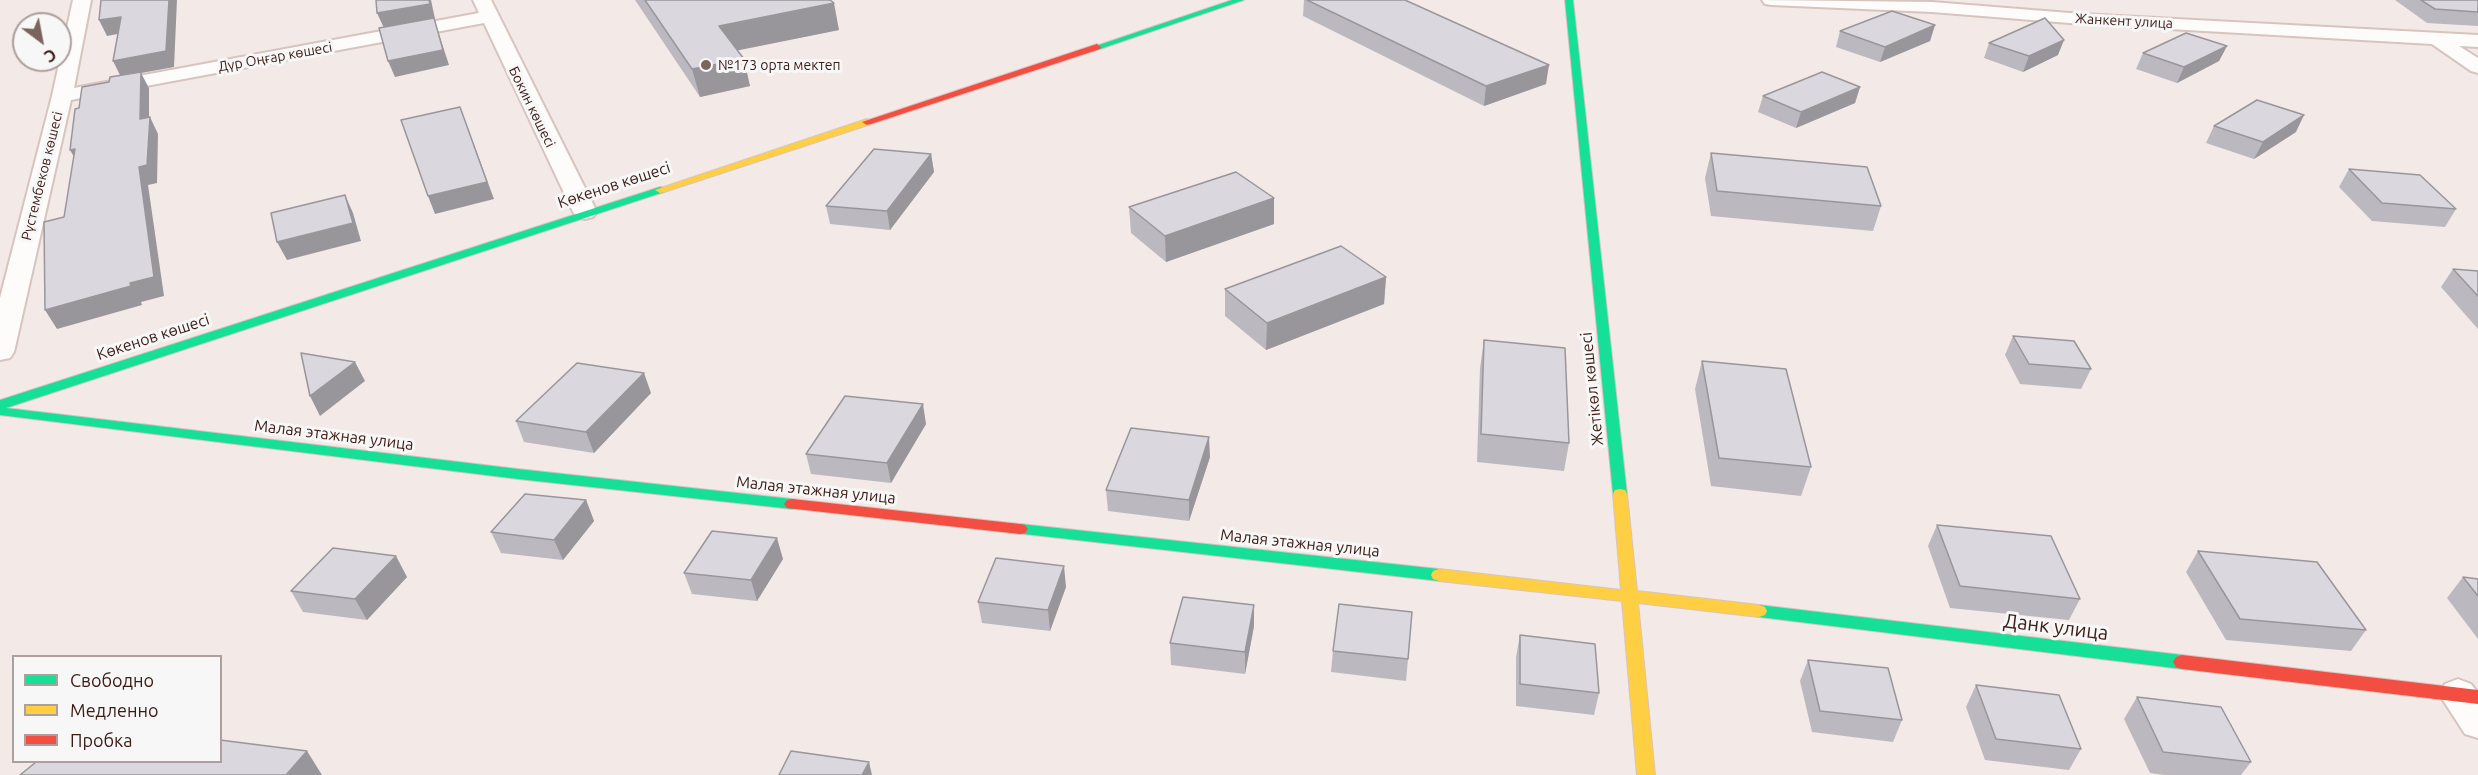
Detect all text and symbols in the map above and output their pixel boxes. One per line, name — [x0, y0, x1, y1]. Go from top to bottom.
street label: Жанкент улица — [2075, 10, 2173, 32]
north arrow — [12, 12, 72, 72]
street label: Дүр Оңғар көшесі — [217, 39, 333, 75]
text: С — [41, 45, 60, 66]
place label: №173 орта мектеп — [718, 57, 840, 73]
marker: №173 орта мектеп — [699, 58, 713, 72]
street label: Бокин көшесі — [505, 64, 559, 150]
street label: Рүстембеков көшесі — [18, 110, 66, 242]
street label: Көкенов көшесі — [555, 158, 673, 212]
street label: Көкенов көшесі — [94, 310, 212, 364]
street label: Жетікөл көшесі — [1576, 331, 1608, 447]
street label: Малая этажная улица — [253, 416, 415, 454]
street label: Малая этажная улица — [735, 472, 897, 508]
street label: Малая этажная улица — [1219, 525, 1381, 561]
street label: Данк улица — [2002, 609, 2110, 645]
legend — [12, 655, 222, 763]
text: Свободно — [70, 670, 154, 690]
text: Медленно — [70, 700, 159, 720]
text: Пробка — [70, 730, 133, 750]

